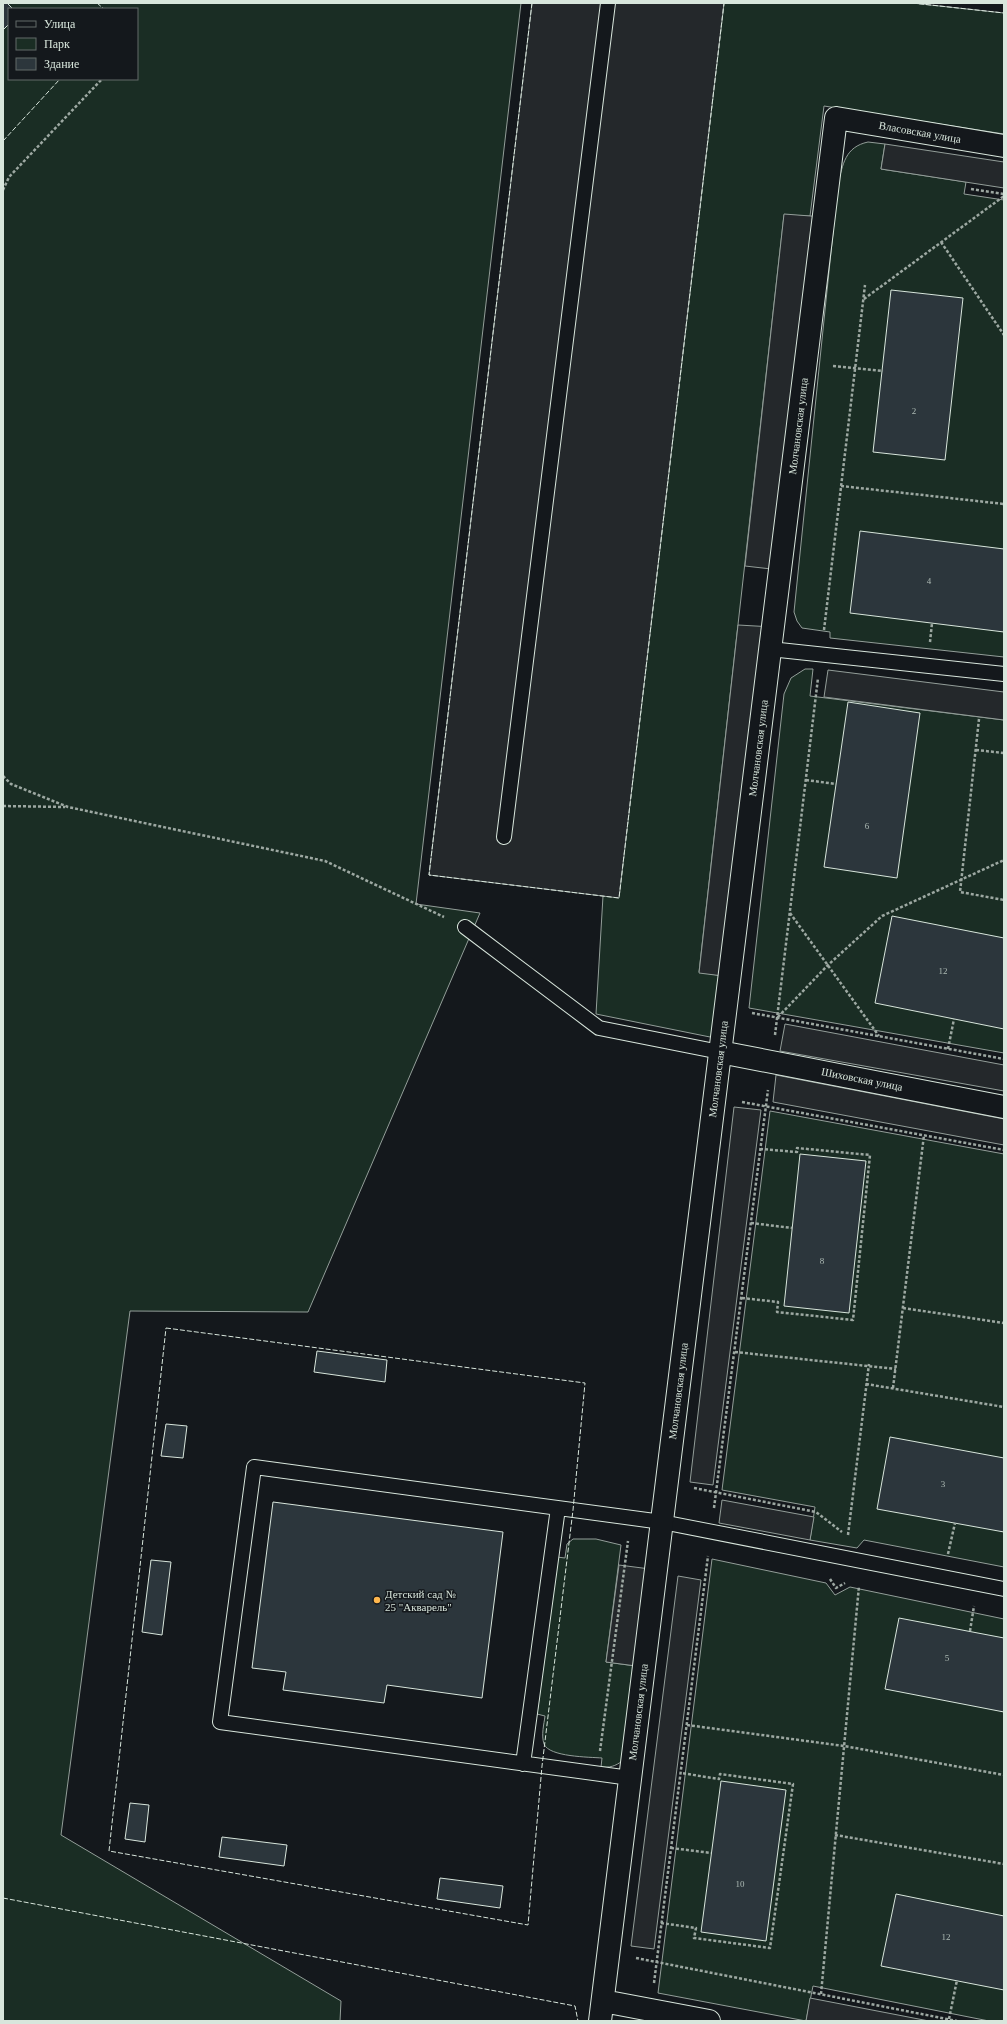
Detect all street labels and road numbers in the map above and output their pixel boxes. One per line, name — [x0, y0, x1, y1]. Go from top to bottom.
street label: Власовская улица — [878, 119, 962, 145]
street label: Молчановская улица — [786, 377, 810, 475]
street label: Молчановская улица — [746, 699, 770, 797]
street label: Молчановская улица — [706, 1020, 730, 1118]
street label: Шиховская улица — [820, 1065, 904, 1093]
street label: Молчановская улица — [666, 1342, 690, 1440]
street label: Молчановская улица — [626, 1663, 650, 1761]

